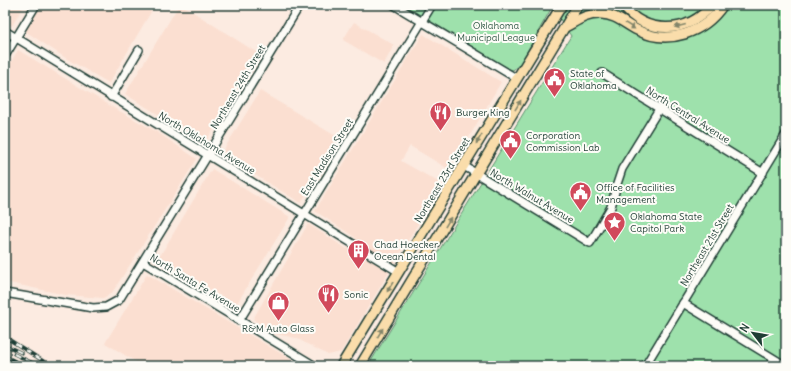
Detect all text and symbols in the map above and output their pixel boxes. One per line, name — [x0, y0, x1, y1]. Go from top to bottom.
park label: Oklahoma Municipal League — [457, 19, 535, 44]
one-way arrow — [625, 22, 635, 30]
one-way arrow — [674, 23, 686, 29]
street label: Northeast 24th Street — [208, 42, 269, 132]
public building icon: State of Oklahoma — [542, 66, 568, 99]
place label: State of Oklahoma — [570, 67, 617, 92]
street label: North Central Avenue — [644, 84, 732, 146]
restaurant icon: Burger King — [427, 99, 453, 132]
one-way arrow — [515, 99, 522, 111]
place label: Burger King — [456, 106, 510, 119]
street label: North Oklahoma Avenue — [156, 109, 258, 177]
street label: East Madison Street — [298, 115, 356, 198]
public building icon: Corporation Commission Lab — [498, 128, 524, 161]
place label: Corporation Commission Lab — [526, 129, 600, 154]
one-way arrow — [476, 133, 483, 145]
street label: Northeast 23rd Street — [411, 134, 473, 225]
street label: North Walnut Avenue — [488, 166, 576, 226]
public building icon: Office of Facilities Management — [567, 180, 593, 213]
place label: Office of Facilities Management — [596, 181, 675, 206]
street label: Northeast 21st Street — [677, 201, 737, 288]
place icon: Oklahoma State Capitol Park — [602, 209, 628, 242]
place label: Oklahoma State Capitol Park — [630, 210, 702, 235]
one-way arrow — [444, 217, 452, 227]
building icon: Chad Hoecker Ocean Dental — [346, 237, 372, 270]
place label: Chad Hoecker Ocean Dental — [374, 238, 438, 263]
street label: North Santa Fe Avenue — [148, 251, 242, 315]
restaurant icon: Sonic — [315, 281, 341, 314]
one-way arrow — [386, 281, 393, 293]
place label: Sonic — [344, 288, 368, 301]
shop icon: R&M Auto Glass — [265, 289, 291, 322]
north arrow — [733, 313, 773, 353]
text: N — [736, 321, 752, 335]
place label: R&M Auto Glass — [242, 322, 315, 335]
one-way arrow — [377, 327, 384, 339]

